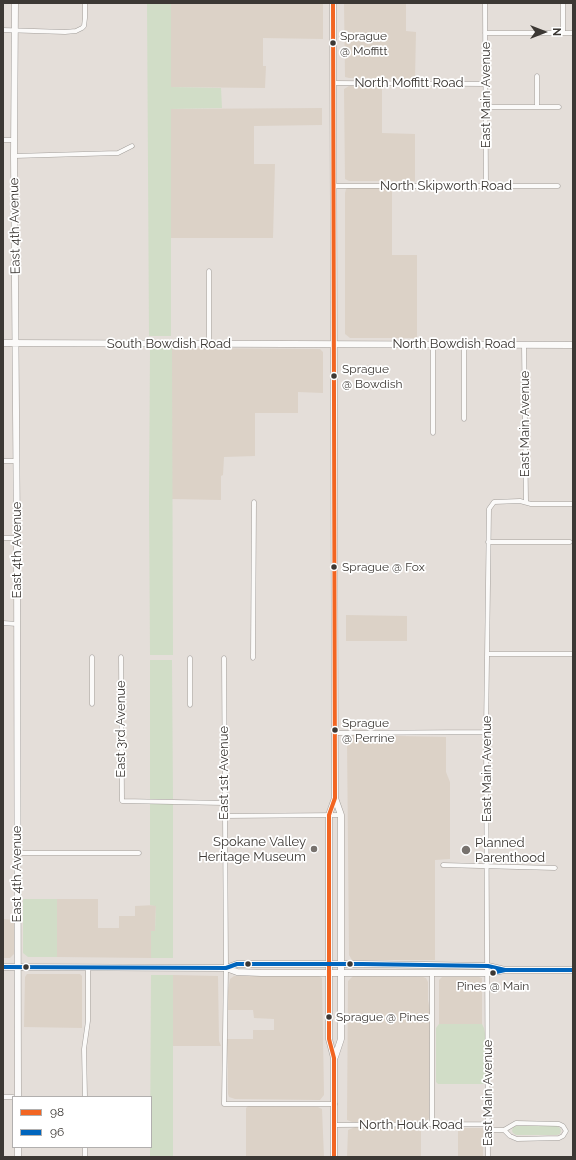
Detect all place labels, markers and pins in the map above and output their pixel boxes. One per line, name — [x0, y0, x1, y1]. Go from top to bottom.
place label: Sprague @ Moffitt — [340, 29, 387, 57]
marker: Sprague @ Moffitt — [328, 38, 338, 48]
place label: Sprague @ Bowdish — [342, 362, 402, 390]
marker: Sprague @ Bowdish — [329, 371, 339, 381]
place label: Sprague @ Fox — [342, 560, 425, 574]
marker: Sprague @ Fox — [329, 562, 339, 572]
place label: Sprague @ Perrine — [342, 716, 395, 744]
marker: Sprague @ Perrine — [330, 725, 340, 735]
place label: Spokane Valley Heritage Museum — [198, 834, 306, 865]
place label: Planned Parenthood — [475, 835, 545, 866]
marker: Spokane Valley Heritage Museum — [309, 844, 319, 854]
marker: Planned Parenthood — [460, 844, 472, 856]
unlabelled marker — [243, 959, 253, 969]
unlabelled marker — [345, 959, 355, 969]
unlabelled marker — [21, 962, 31, 972]
marker: Pines @ Main — [488, 968, 498, 978]
place label: Pines @ Main — [457, 979, 529, 993]
place label: Sprague @ Pines — [336, 1010, 429, 1024]
marker: Sprague @ Pines — [324, 1012, 334, 1022]

